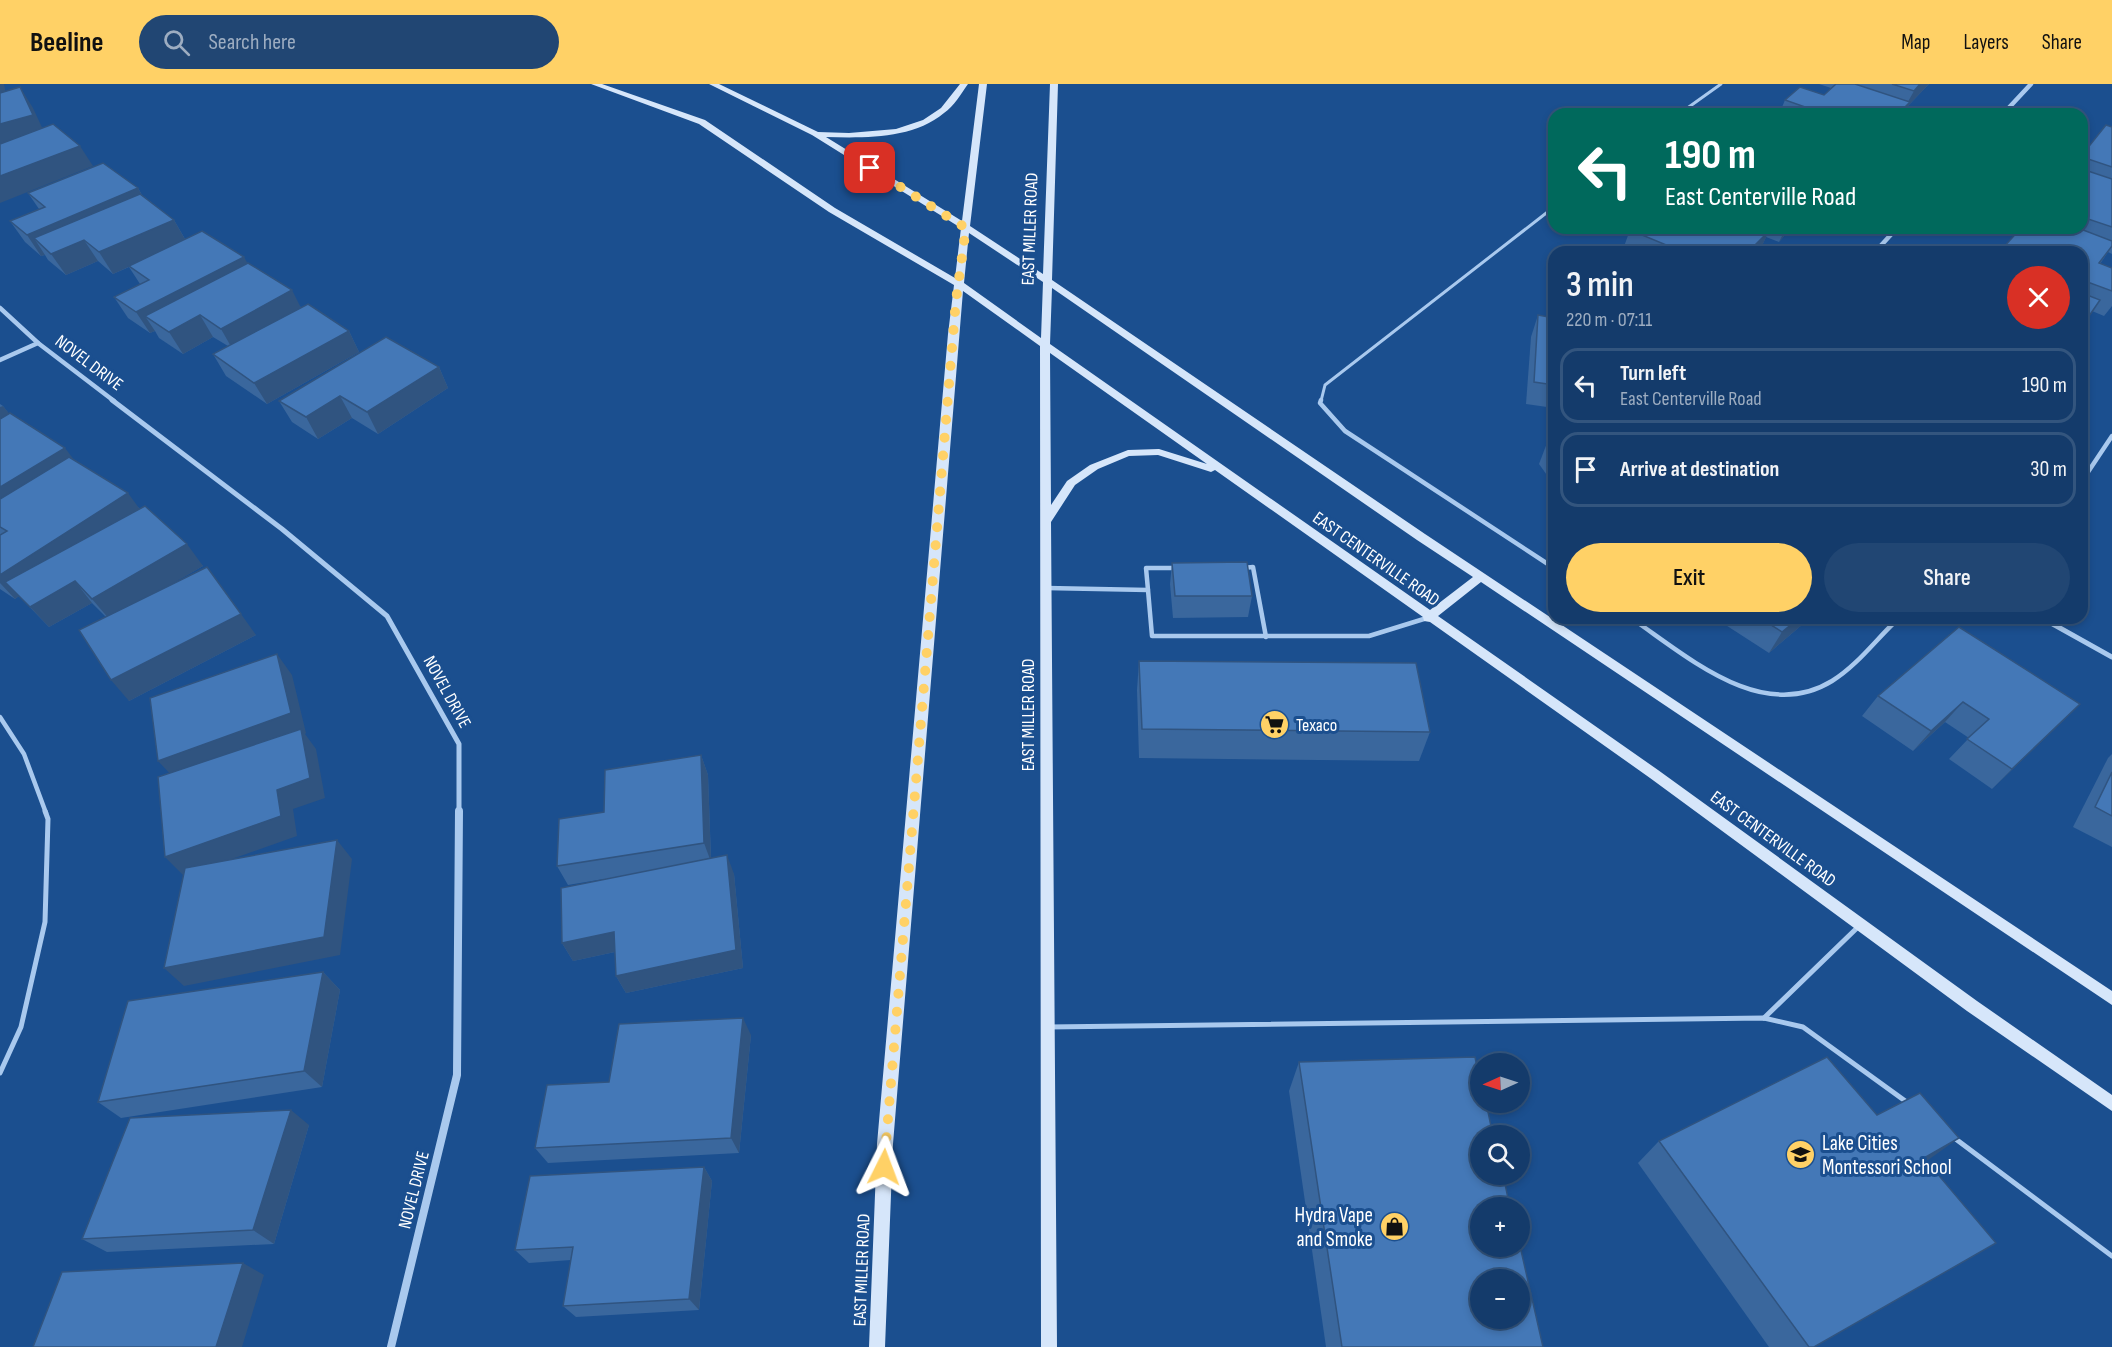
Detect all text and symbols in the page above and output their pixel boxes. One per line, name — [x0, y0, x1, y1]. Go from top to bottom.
search box — [139, 15, 559, 69]
text: Beeline — [30, 26, 103, 59]
icon: search — [160, 26, 193, 59]
text: Search here — [208, 29, 296, 56]
text: Map — [1901, 30, 1930, 55]
text: Layers — [1963, 30, 2009, 55]
text: Share — [2042, 30, 2082, 55]
text: 190 m — [1665, 130, 1756, 181]
icon: left — [1566, 132, 1644, 210]
pin — [844, 142, 895, 193]
icon: arrive — [853, 151, 886, 184]
street label: EAST MILLER ROAD — [1018, 172, 1042, 286]
text: East Centerville Road — [1665, 181, 1856, 213]
text: 3 min — [1566, 264, 1634, 307]
button: close — [2007, 266, 2070, 329]
text: 220 m · 07:11 — [1566, 308, 1652, 332]
street label: NOVEL DRIVE — [51, 331, 127, 395]
text: Turn left — [1620, 360, 1686, 387]
icon: left — [1569, 369, 1602, 402]
text: 190 m — [2022, 372, 2067, 399]
text: East Centerville Road — [1620, 387, 1762, 411]
icon: arrive — [1569, 453, 1602, 486]
text: Arrive at destination — [1620, 456, 1779, 483]
text: 30 m — [2030, 456, 2067, 483]
street label: EAST CENTERVILLE ROAD — [1309, 507, 1443, 611]
button: Exit — [1566, 543, 1812, 612]
button: Share — [1824, 543, 2070, 612]
street label: NOVEL DRIVE — [419, 652, 475, 732]
street label: EAST MILLER ROAD — [1018, 659, 1039, 771]
supermarket icon: Texaco — [1259, 709, 1291, 741]
place label: Texaco — [1296, 715, 1337, 736]
street label: EAST CENTERVILLE ROAD — [1706, 786, 1840, 892]
north arrow — [1470, 1053, 1530, 1113]
map controls — [1470, 1053, 1530, 1329]
button: search — [1470, 1125, 1530, 1185]
place label: Lake Cities Montessori School — [1822, 1131, 1952, 1180]
position arrow — [852, 1135, 916, 1199]
school or university icon: Lake Cities Montessori School — [1785, 1139, 1817, 1171]
street label: NOVEL DRIVE — [394, 1149, 434, 1231]
button: + — [1470, 1197, 1530, 1257]
place label: Hydra Vape and Smoke — [1295, 1203, 1373, 1252]
shop icon: Hydra Vape and Smoke — [1378, 1211, 1410, 1243]
street label: EAST MILLER ROAD — [850, 1213, 874, 1327]
button: − — [1470, 1269, 1530, 1329]

